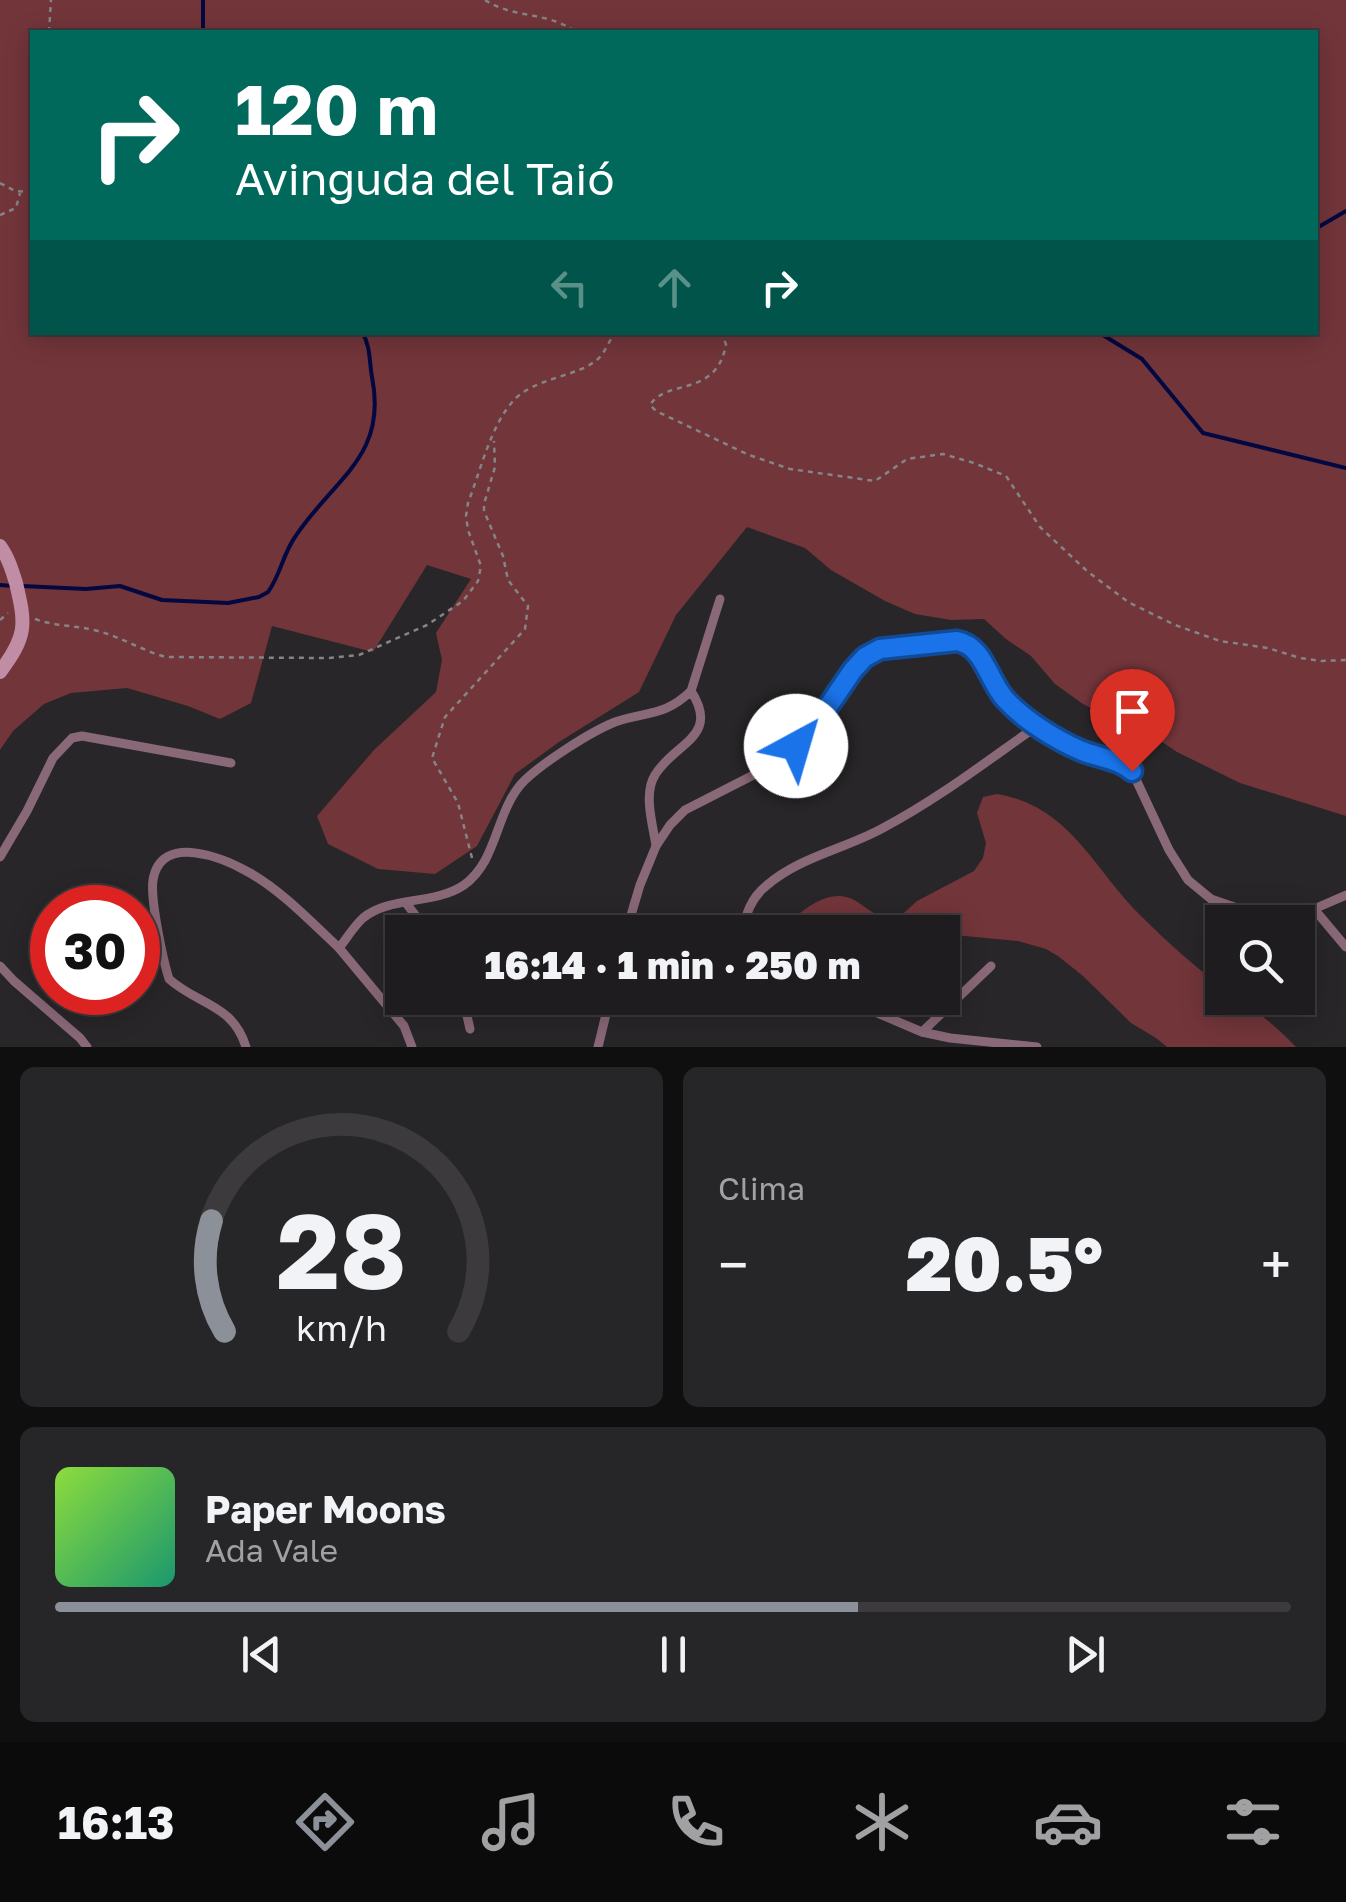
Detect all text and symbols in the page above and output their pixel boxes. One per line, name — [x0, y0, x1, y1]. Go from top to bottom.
text: 120 m — [235, 66, 438, 150]
icon: right — [70, 70, 200, 200]
text: Avinguda del Taió — [235, 151, 614, 205]
icon: left — [542, 260, 597, 315]
icon: ahead — [647, 260, 702, 315]
icon: right — [752, 260, 807, 315]
pin — [1090, 669, 1175, 772]
icon: arrive — [1105, 684, 1160, 739]
position arrow — [744, 694, 848, 798]
speed limit sign: 30 — [30, 885, 160, 1015]
map controls — [1205, 905, 1315, 1015]
button: search — [1205, 905, 1315, 1015]
text: 16:14 · 1 min · 250 m — [484, 942, 861, 987]
text: Clima — [718, 1169, 805, 1207]
text: 28 — [276, 1187, 407, 1312]
text: 20.5° — [906, 1217, 1103, 1308]
text: − — [718, 1231, 748, 1297]
text: + — [1261, 1231, 1291, 1297]
text: km/h — [296, 1306, 387, 1349]
text: Paper Moons — [205, 1486, 446, 1531]
text: Ada Vale — [205, 1531, 338, 1569]
icon: previous — [234, 1627, 289, 1682]
icon: pause — [646, 1627, 701, 1682]
icon: next — [1058, 1627, 1113, 1682]
icon: directions — [290, 1787, 360, 1857]
icon: music — [476, 1787, 546, 1857]
icon: phone — [661, 1787, 731, 1857]
icon: climate — [847, 1787, 917, 1857]
icon: car — [1033, 1787, 1103, 1857]
icon: filters — [1218, 1787, 1288, 1857]
text: 16:13 — [58, 1795, 175, 1849]

